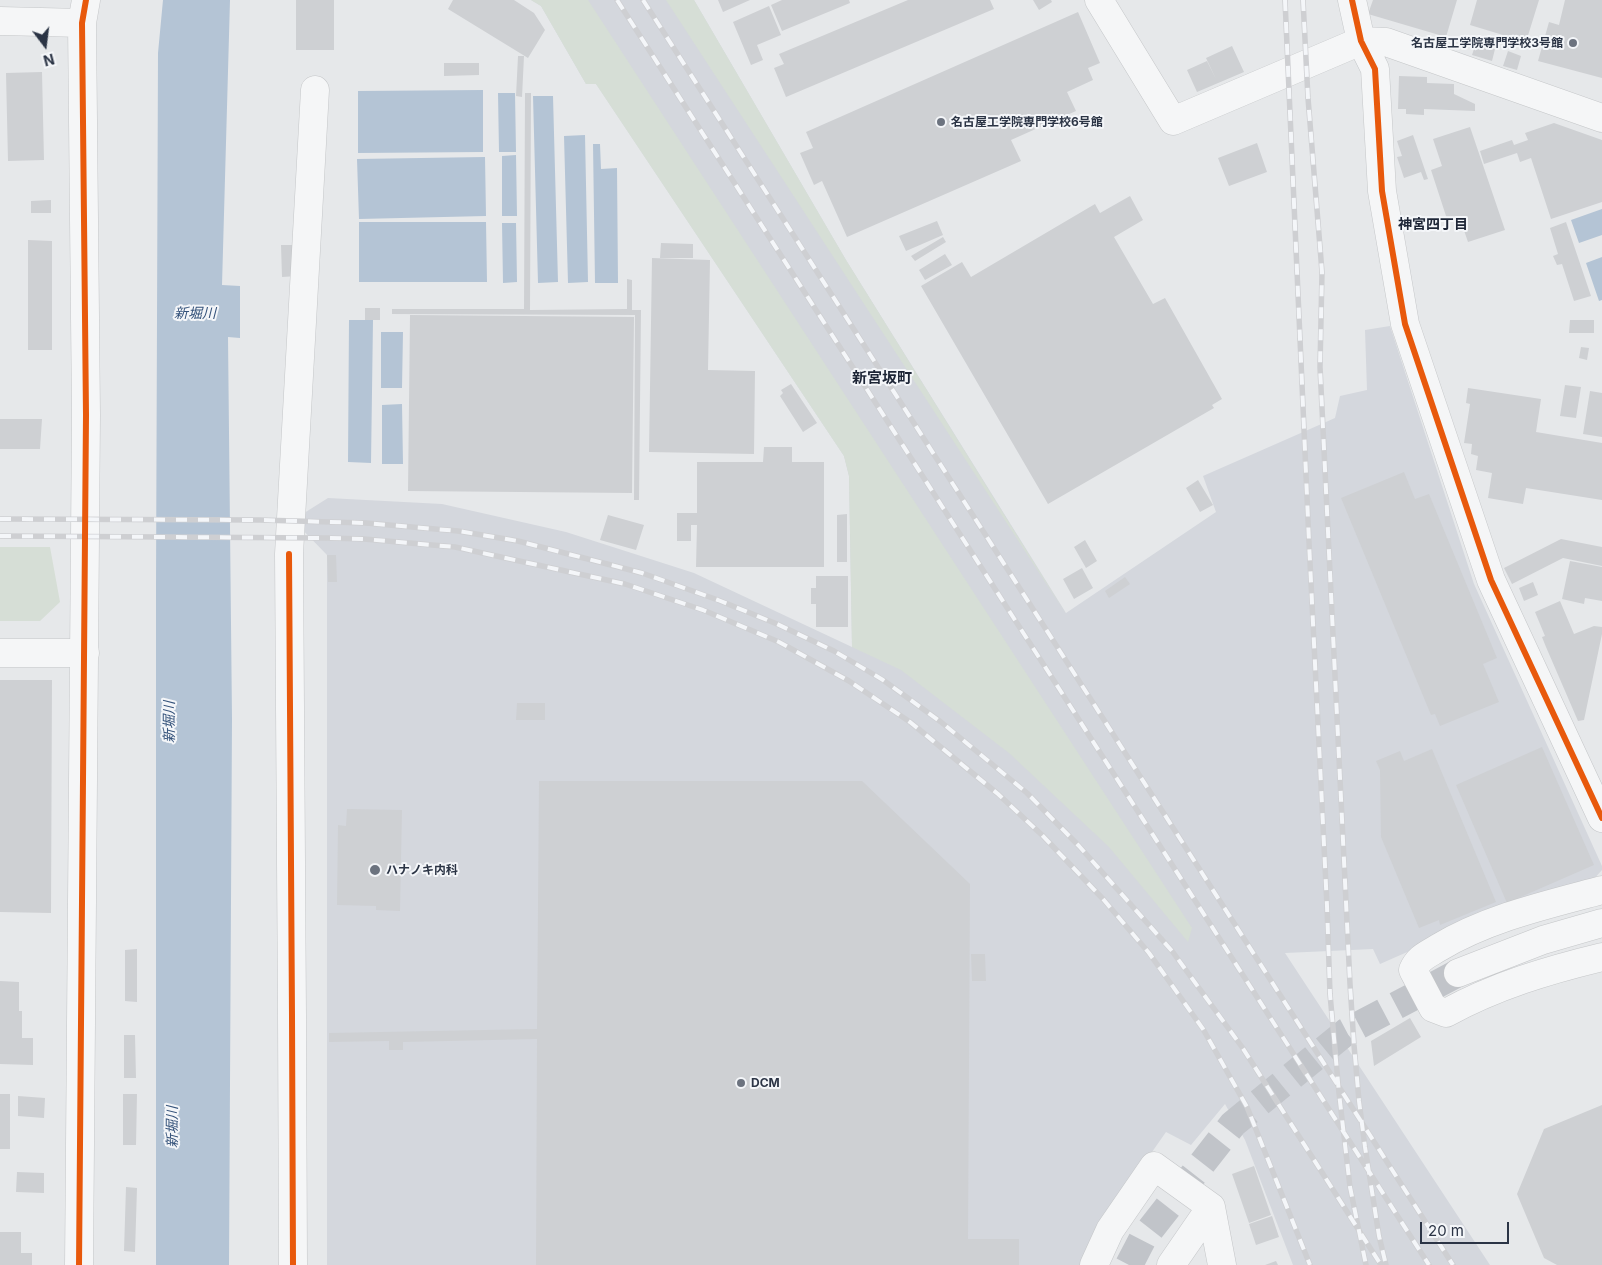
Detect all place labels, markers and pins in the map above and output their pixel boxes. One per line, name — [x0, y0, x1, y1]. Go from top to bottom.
place label: 名古屋工学院専門学校3号館 — [1411, 36, 1563, 50]
marker: 名古屋工学院専門学校3号館 — [1567, 37, 1579, 49]
place label: 名古屋工学院専門学校6号館 — [951, 115, 1103, 129]
marker: 名古屋工学院専門学校6号館 — [935, 116, 947, 128]
marker: ハナノキ内科 — [368, 863, 382, 877]
place label: ハナノキ内科 — [386, 863, 458, 877]
place label: DCM — [751, 1076, 780, 1090]
marker: DCM — [735, 1077, 747, 1089]

